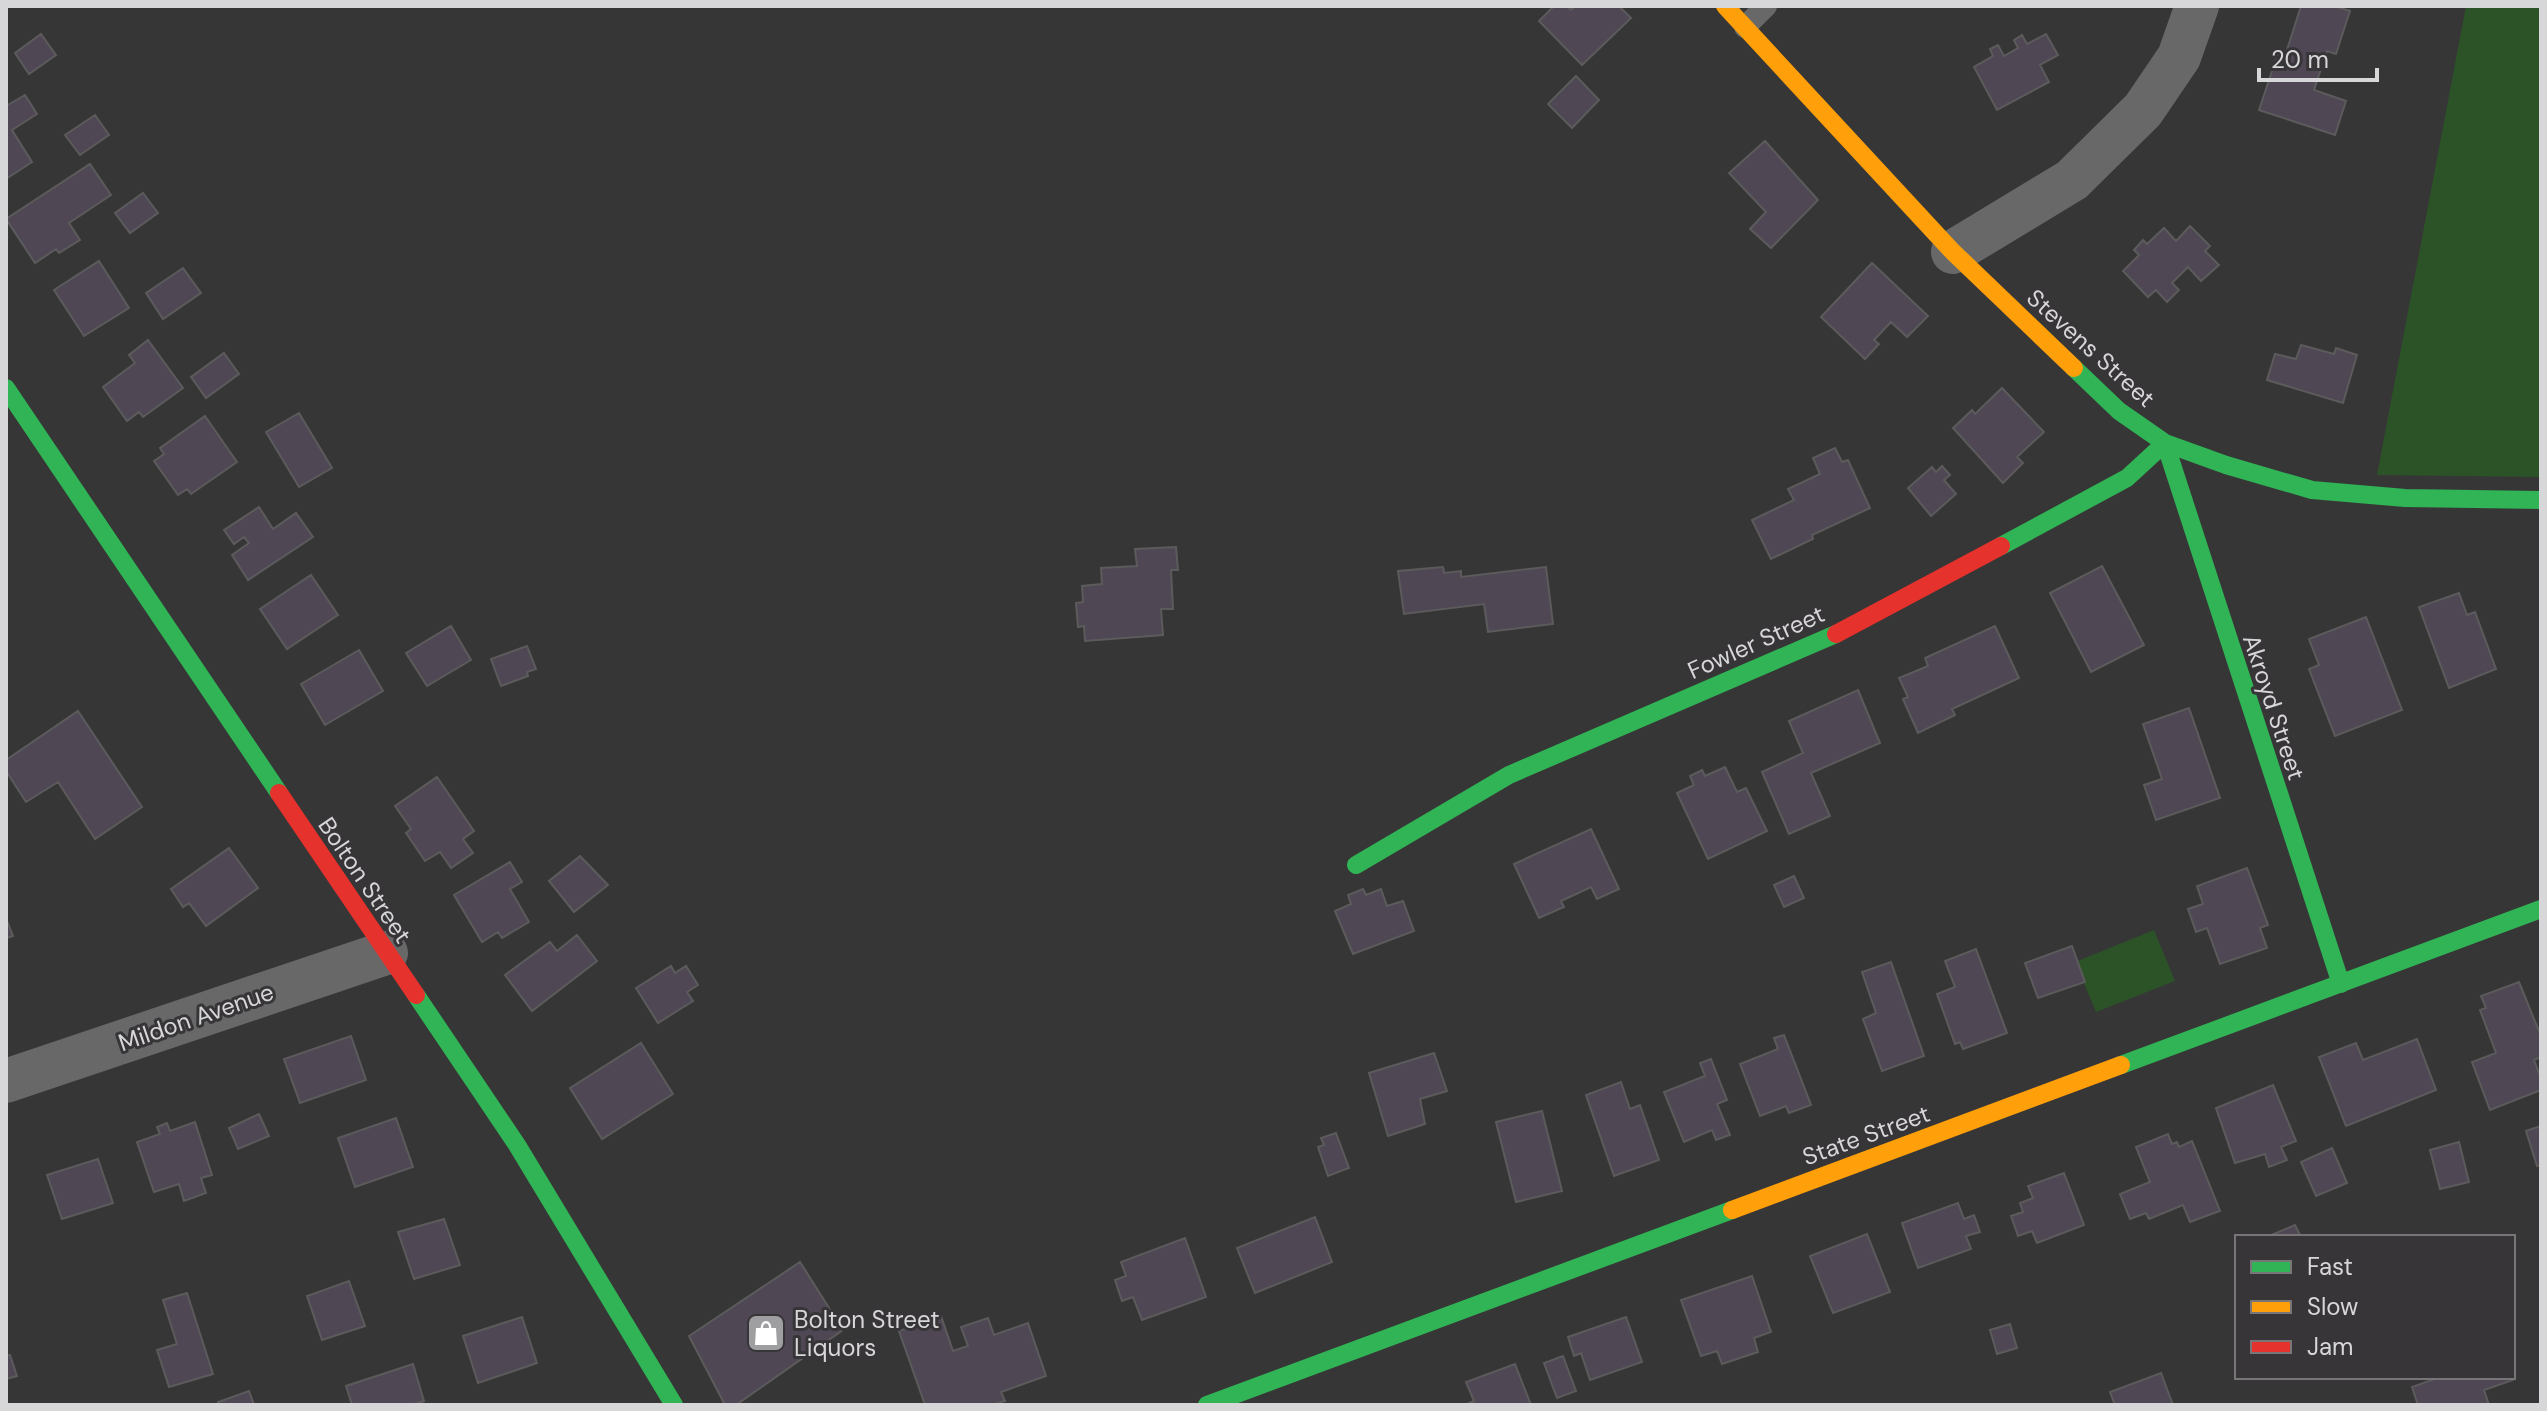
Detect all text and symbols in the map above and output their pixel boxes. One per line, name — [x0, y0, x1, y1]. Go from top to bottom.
scale bar — [2259, 32, 2377, 82]
text: 20 m — [2271, 44, 2329, 75]
street label: Stevens Street — [2020, 282, 2162, 414]
street label: Fowler Street — [1683, 598, 1829, 686]
street label: Akroyd Street — [2236, 630, 2312, 784]
street label: Bolton Street — [311, 811, 419, 949]
street label: Mildon Avenue — [114, 976, 278, 1058]
street label: State Street — [1798, 1098, 1934, 1172]
legend — [2235, 1235, 2515, 1379]
text: Fast — [2307, 1251, 2353, 1282]
text: Slow — [2307, 1291, 2358, 1322]
place label: Bolton Street Liquors — [794, 1304, 940, 1363]
shop icon: Bolton Street Liquors — [745, 1312, 787, 1354]
text: Jam — [2307, 1331, 2353, 1362]

